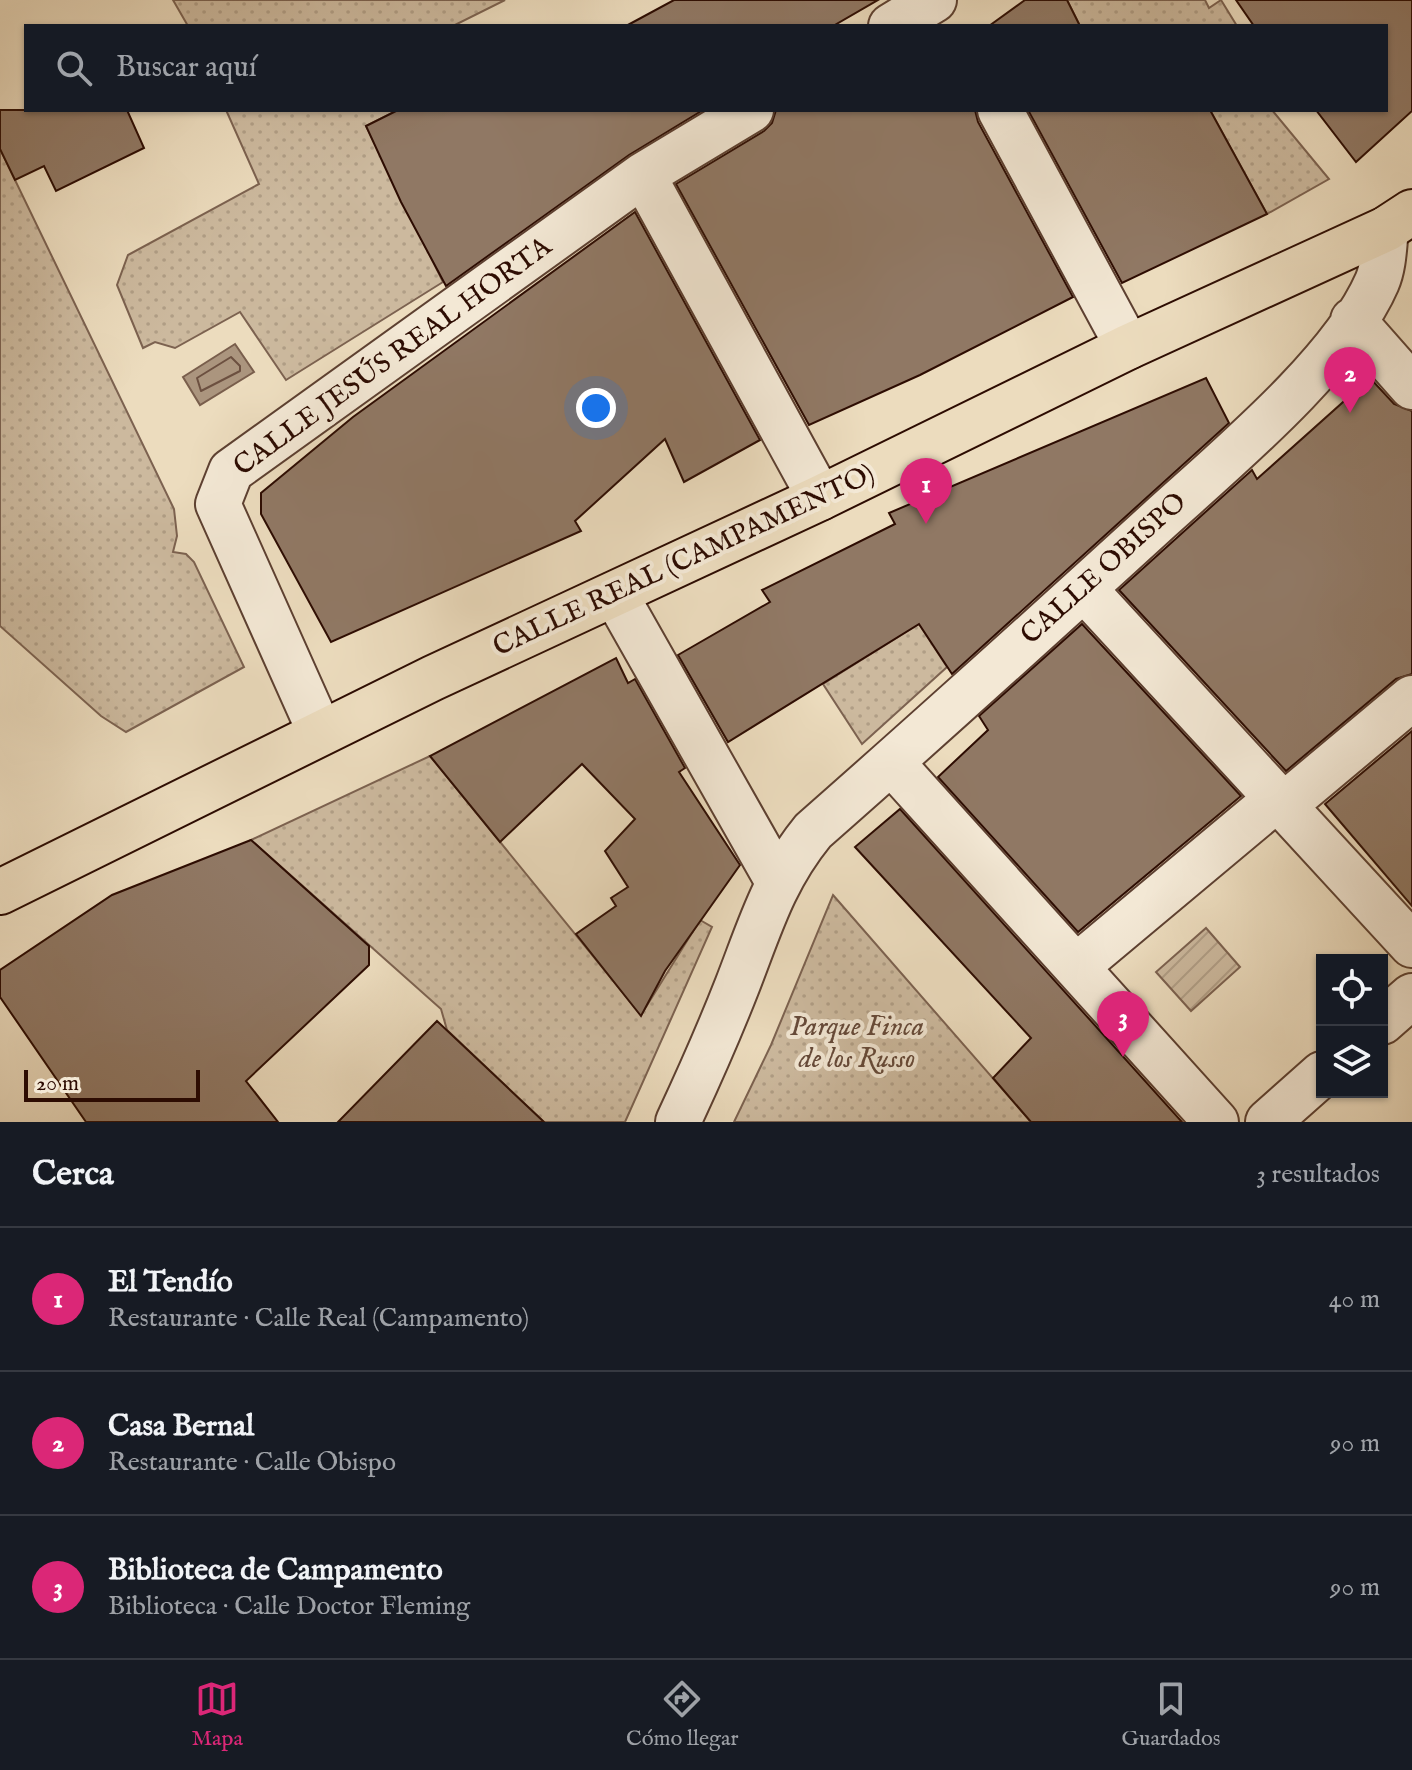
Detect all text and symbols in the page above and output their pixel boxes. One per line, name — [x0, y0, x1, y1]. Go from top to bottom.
search box — [24, 24, 1388, 112]
icon: search — [52, 46, 96, 90]
text: Buscar aquí — [116, 49, 257, 87]
street label: CALLE JESÚS REAL HORTA — [227, 229, 560, 484]
pin: 2 — [1324, 347, 1376, 413]
your location — [576, 388, 616, 428]
street label: CALLE REAL (CAMPAMENTO) — [488, 457, 880, 665]
pin: 1 — [900, 458, 952, 524]
street label: CALLE OBISPO — [1014, 485, 1194, 653]
map controls — [1316, 954, 1388, 1098]
button: locate — [1316, 954, 1388, 1026]
pin: 3 — [1097, 991, 1149, 1057]
park label: Parque Finca de los Russo — [790, 1010, 924, 1077]
button: layers — [1316, 1026, 1388, 1098]
scale bar — [24, 1066, 200, 1102]
text: 20 m — [36, 1070, 79, 1098]
text: Cerca — [32, 1153, 114, 1196]
text: 3 resultados — [1256, 1158, 1380, 1191]
text: El Tendío — [108, 1264, 233, 1302]
text: 1 — [53, 1283, 63, 1316]
text: 40 m — [1329, 1283, 1380, 1316]
text: Restaurante · Calle Real (Campamento) — [108, 1302, 529, 1335]
text: Casa Bernal — [108, 1408, 254, 1446]
text: 2 — [52, 1427, 64, 1460]
text: 90 m — [1330, 1427, 1380, 1460]
text: Restaurante · Calle Obispo — [108, 1446, 396, 1479]
text: Biblioteca de Campamento — [108, 1552, 443, 1590]
text: 3 — [53, 1571, 63, 1604]
text: 90 m — [1330, 1571, 1380, 1604]
text: Biblioteca · Calle Doctor Fleming — [108, 1590, 470, 1623]
tab: Mapa — [191, 1677, 243, 1753]
tab: Cómo llegar — [626, 1677, 739, 1753]
tab: Guardados — [1122, 1677, 1221, 1753]

